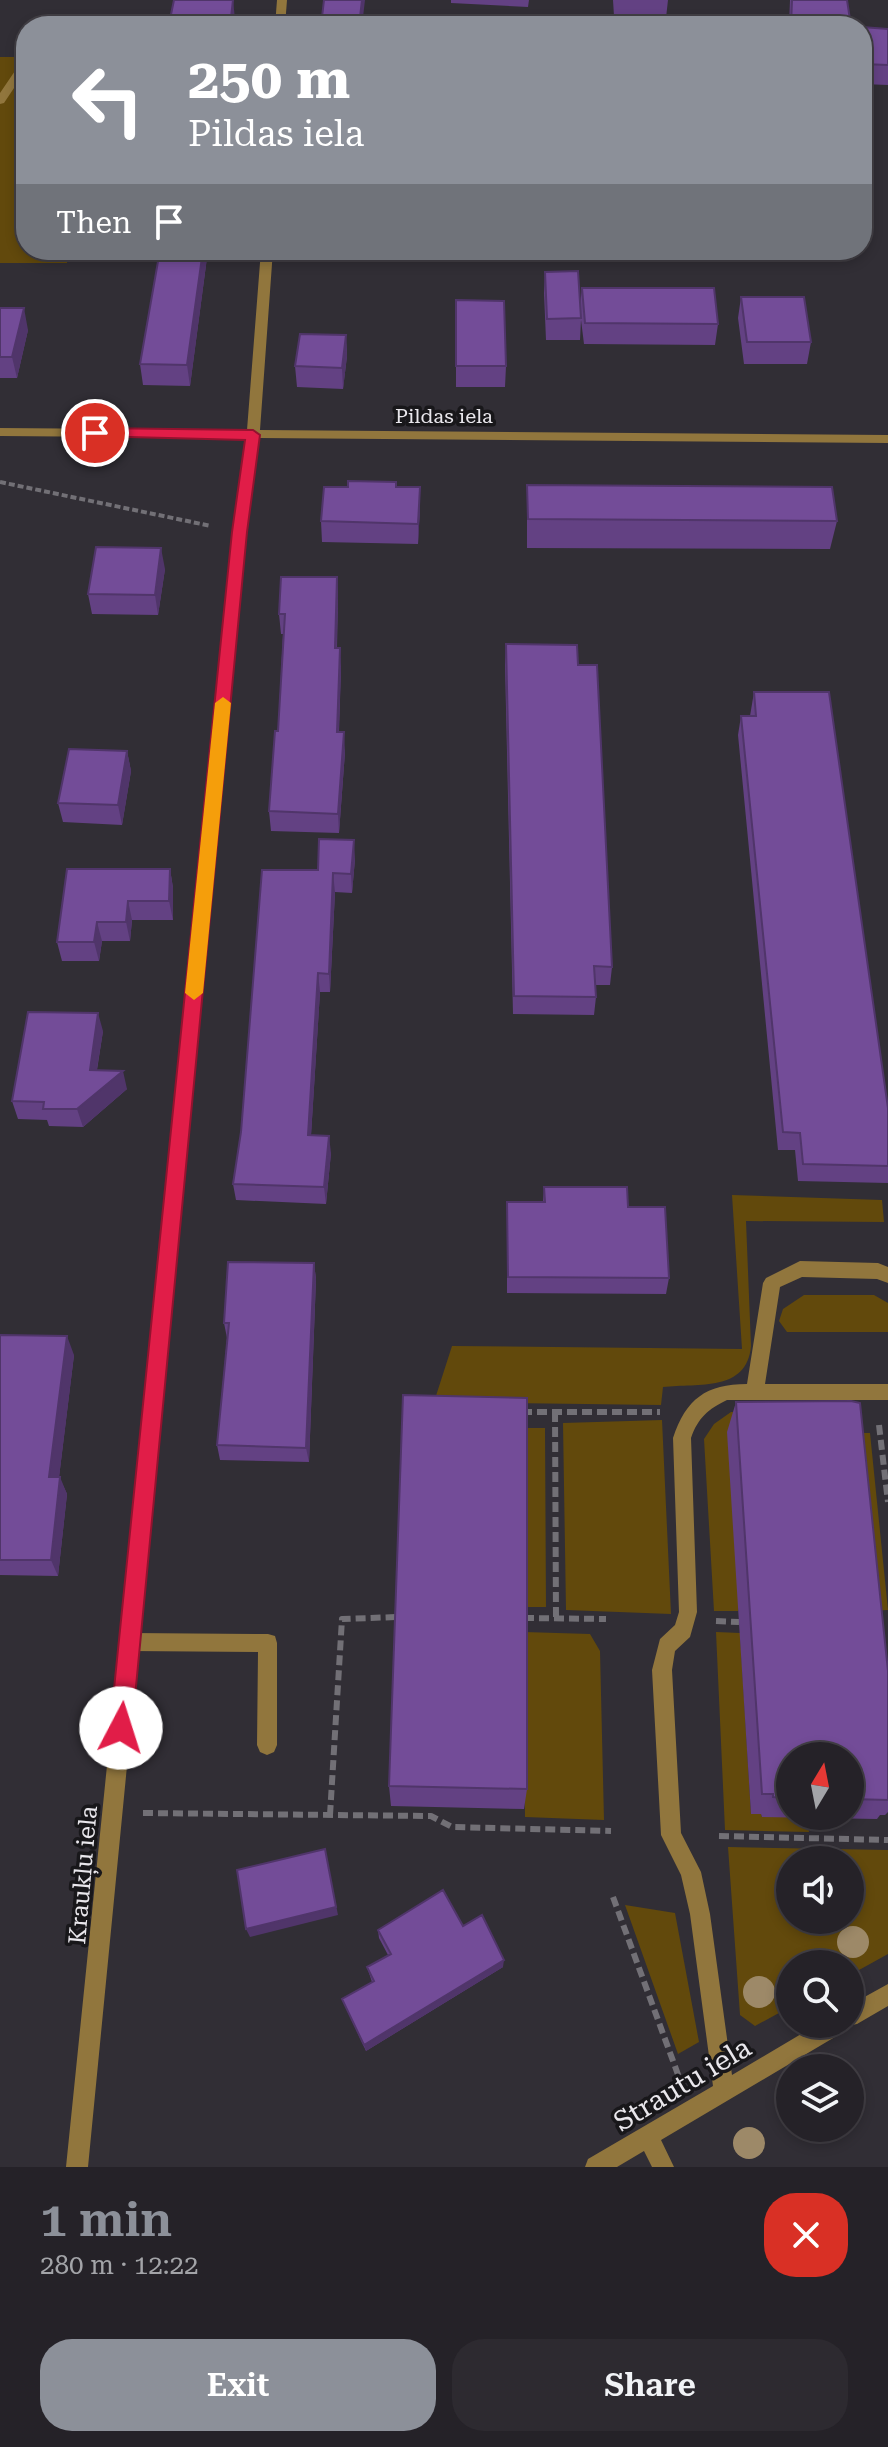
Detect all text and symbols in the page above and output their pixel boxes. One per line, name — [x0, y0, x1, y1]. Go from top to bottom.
text: 250 m — [188, 46, 350, 112]
icon: left — [56, 48, 160, 152]
text: Pildas iela — [188, 113, 364, 155]
icon: arrive — [147, 200, 191, 244]
text: Then — [56, 205, 131, 240]
pin — [61, 399, 129, 467]
street label: Pildas iela — [395, 404, 493, 428]
icon: arrive — [73, 411, 117, 455]
position arrow — [79, 1686, 163, 1770]
north arrow — [776, 1742, 864, 1830]
map controls — [776, 1742, 864, 2142]
street label: Kraukļu iela — [63, 1805, 105, 1946]
button: sound — [776, 1846, 864, 1934]
button: search — [776, 1950, 864, 2038]
street label: Strautu iela — [608, 2031, 757, 2138]
button: layers — [776, 2054, 864, 2142]
text: 1 min — [40, 2192, 172, 2248]
button: close — [764, 2193, 848, 2277]
text: 280 m · 12:22 — [40, 2250, 199, 2280]
button: Exit — [40, 2339, 436, 2431]
button: Share — [452, 2339, 848, 2431]

